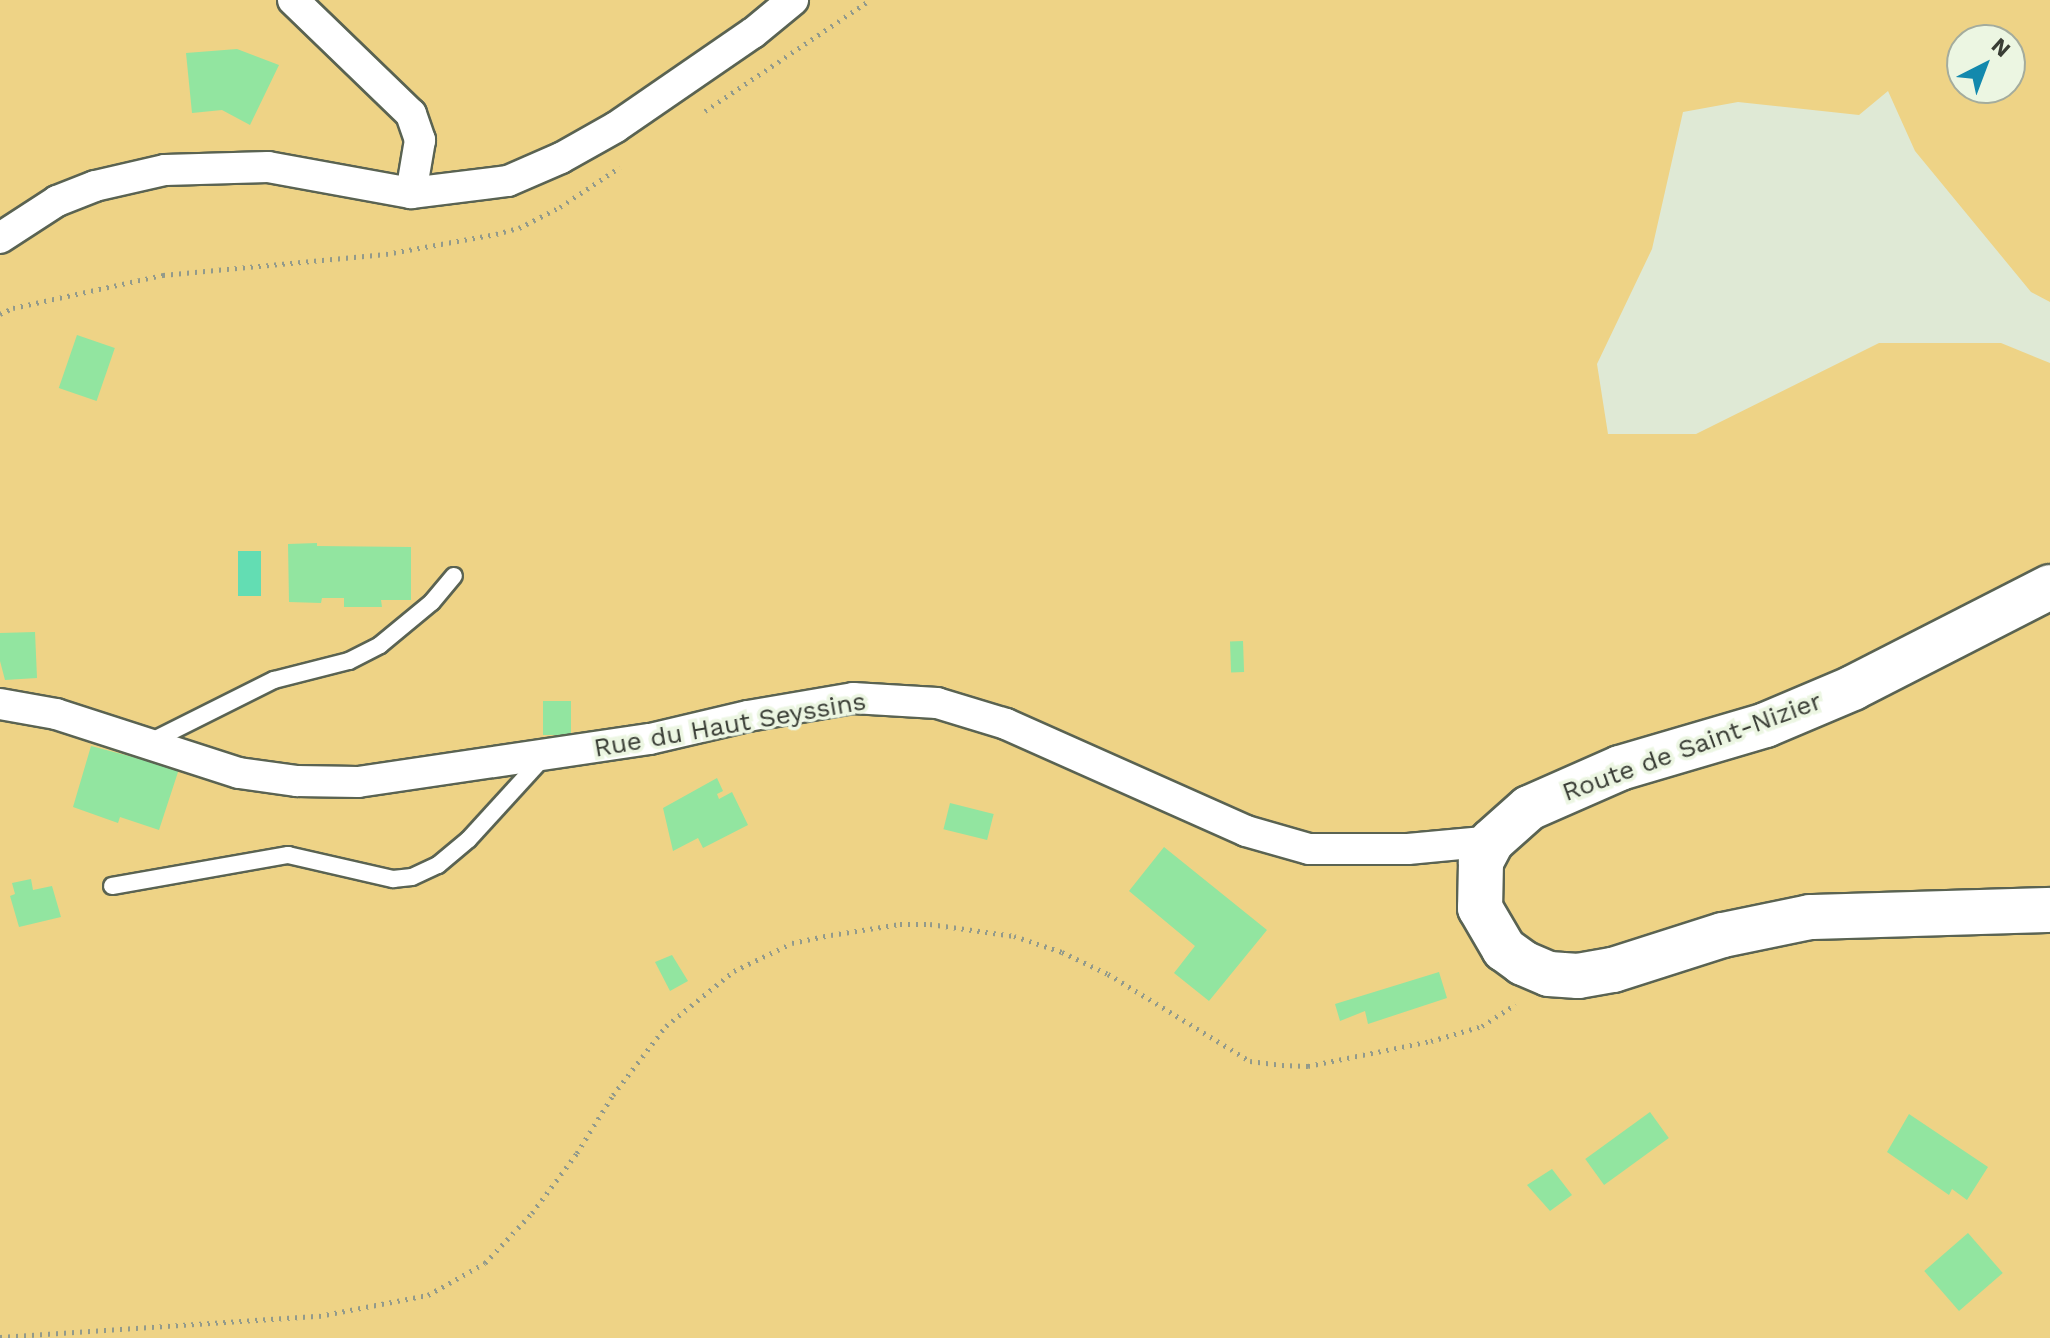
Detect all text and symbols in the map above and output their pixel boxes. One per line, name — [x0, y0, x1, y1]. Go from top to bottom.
north arrow — [1946, 24, 2026, 104]
text: N — [1987, 33, 2015, 62]
street label: Rue du Haut Seyssins — [591, 686, 869, 764]
street label: Route de Saint-Nizier — [1558, 686, 1826, 808]

